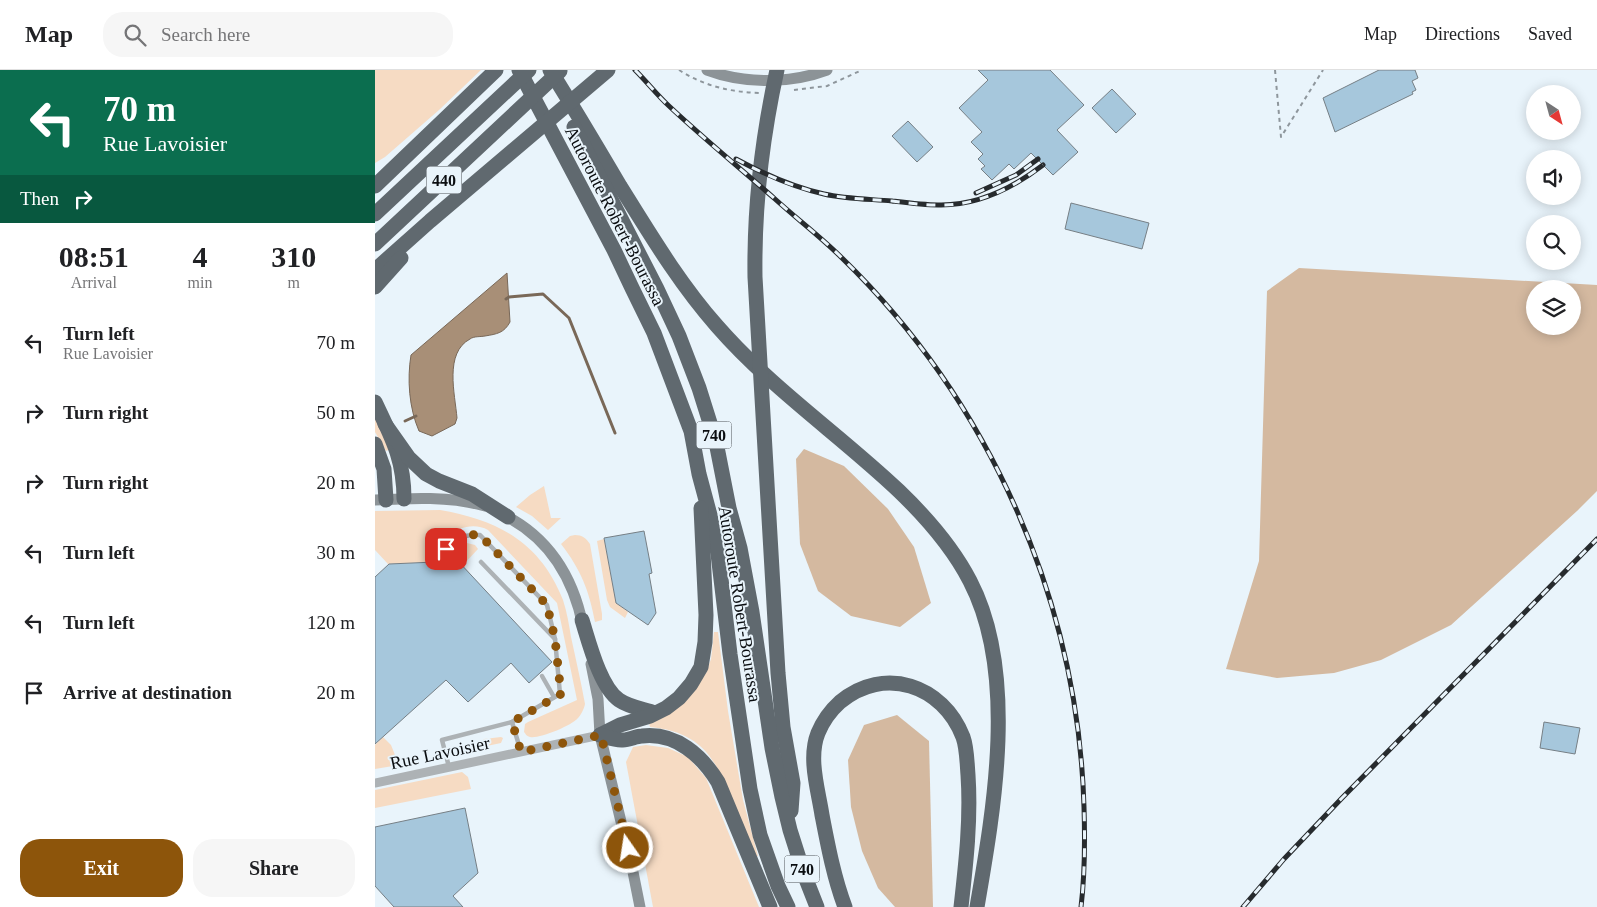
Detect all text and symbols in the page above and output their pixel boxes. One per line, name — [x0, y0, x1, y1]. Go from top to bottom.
search box — [103, 12, 453, 57]
text: Map — [25, 21, 73, 47]
icon: search — [121, 21, 149, 49]
text: Search here — [161, 24, 250, 45]
text: Map — [1364, 24, 1397, 44]
text: Directions — [1425, 24, 1500, 44]
text: Saved — [1528, 24, 1572, 44]
north arrow — [1526, 85, 1581, 140]
map controls — [1526, 85, 1581, 335]
icon: left — [20, 90, 85, 155]
text: 70 m — [103, 90, 176, 129]
street label: Autoroute Robert-Bourassa — [561, 123, 669, 309]
text: Rue Lavoisier — [103, 131, 227, 156]
button: sound — [1526, 150, 1581, 205]
road number: 440 — [427, 166, 461, 194]
icon: right — [69, 185, 97, 213]
text: Then — [20, 188, 59, 209]
button: search — [1526, 215, 1581, 270]
text: 08:51 — [59, 240, 129, 273]
text: 4 — [192, 240, 207, 273]
text: 310 — [271, 240, 316, 273]
text: Arrival — [71, 274, 117, 291]
text: min — [188, 274, 212, 291]
text: m — [287, 274, 300, 291]
button: layers — [1526, 280, 1581, 335]
text: Turn left — [63, 323, 135, 344]
icon: left — [20, 329, 48, 357]
text: 70 m — [316, 332, 355, 353]
text: Rue Lavoisier — [63, 345, 153, 362]
icon: right — [20, 399, 48, 427]
text: Turn right — [63, 402, 148, 423]
text: 50 m — [316, 402, 355, 423]
road number: 740 — [697, 422, 731, 448]
icon: right — [20, 469, 48, 497]
text: Turn right — [63, 472, 148, 493]
text: 20 m — [316, 472, 355, 493]
street label: Autoroute Robert-Bourassa — [715, 504, 765, 704]
pin — [425, 528, 467, 570]
icon: arrive — [432, 535, 460, 563]
icon: left — [20, 539, 48, 567]
text: Turn left — [63, 542, 135, 563]
text: 30 m — [316, 542, 355, 563]
icon: left — [20, 609, 48, 637]
text: Turn left — [63, 612, 135, 633]
text: 120 m — [307, 612, 355, 633]
icon: arrive — [20, 679, 48, 707]
text: Arrive at destination — [63, 682, 232, 703]
text: 20 m — [316, 682, 355, 703]
street label: Rue Lavoisier — [388, 733, 492, 773]
position arrow — [601, 821, 653, 873]
button: Exit — [20, 839, 183, 897]
button: Share — [193, 839, 355, 897]
road number: 740 — [785, 856, 819, 882]

